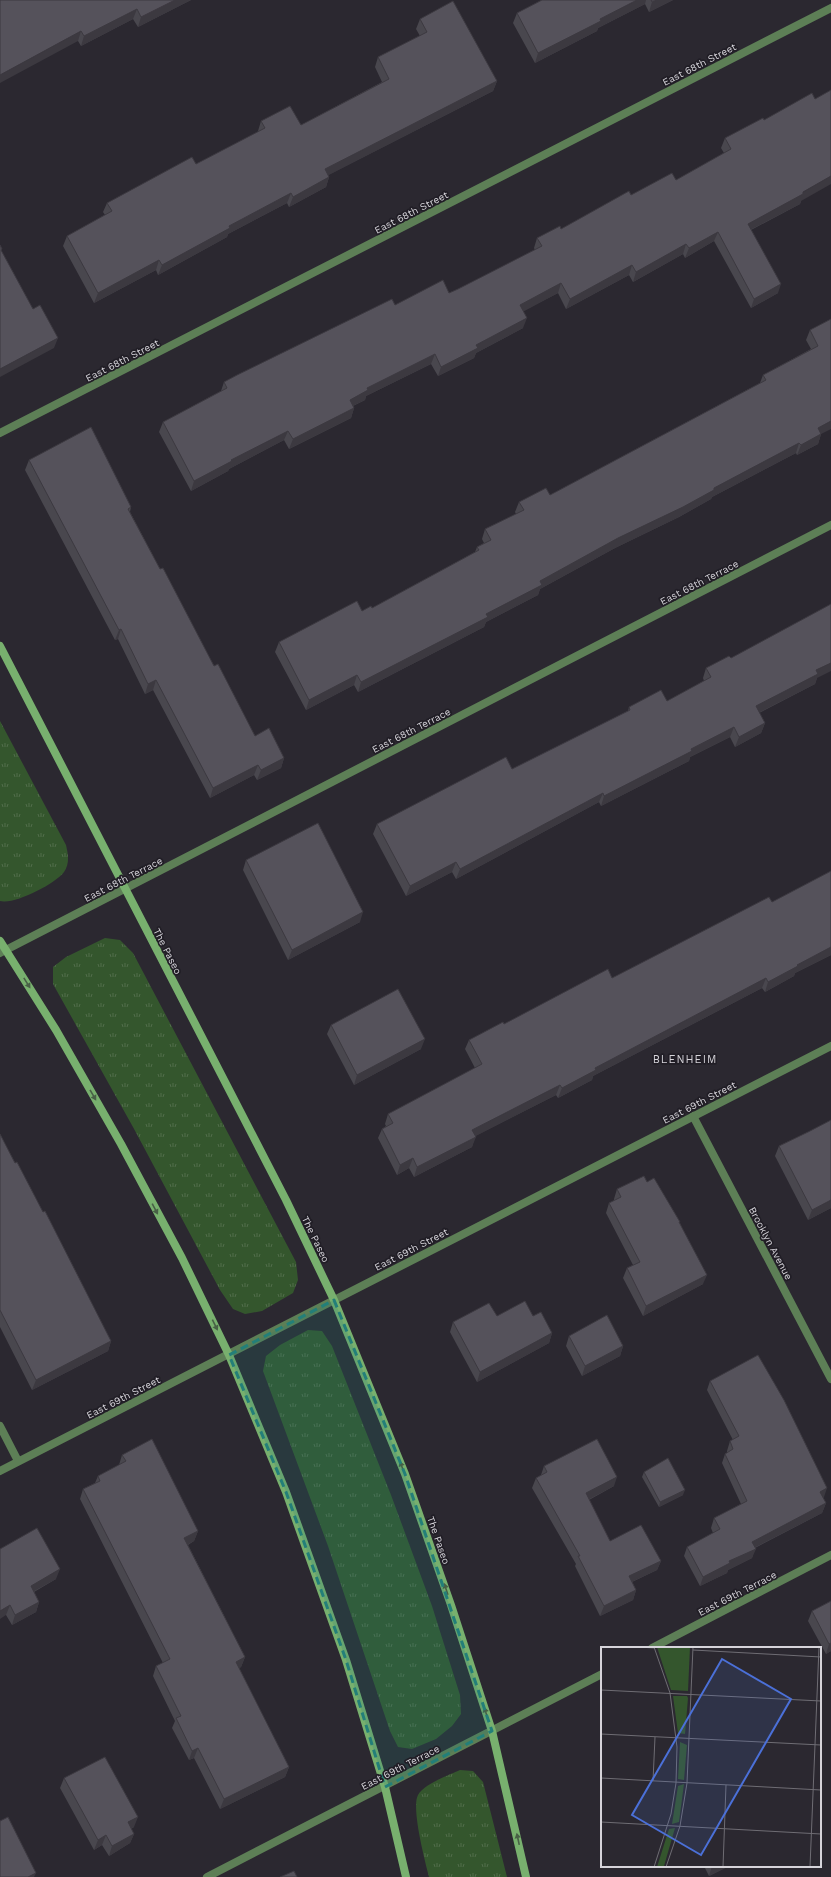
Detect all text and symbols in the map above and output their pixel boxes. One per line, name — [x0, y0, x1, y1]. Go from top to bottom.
street label: East 68th Street — [661, 41, 739, 88]
street label: East 68th Street — [373, 189, 451, 236]
street label: East 68th Street — [84, 337, 162, 384]
street label: East 68th Terrace — [658, 558, 740, 607]
street label: East 68th Terrace — [370, 706, 452, 755]
street label: East 68th Terrace — [82, 855, 164, 904]
street label: The Paseo — [151, 926, 184, 976]
one-way arrow — [23, 978, 31, 988]
district label: BLENHEIM — [653, 1053, 717, 1066]
street label: East 69th Street — [661, 1079, 739, 1126]
one-way arrow — [90, 1089, 97, 1101]
one-way arrow — [152, 1203, 159, 1215]
street label: Brooklyn Avenue — [747, 1205, 794, 1282]
street label: The Paseo — [300, 1214, 331, 1264]
street label: East 69th Street — [373, 1226, 451, 1273]
one-way arrow — [211, 1319, 218, 1330]
street label: East 69th Street — [85, 1374, 163, 1421]
one-way arrow — [399, 1460, 405, 1472]
street label: The Paseo — [425, 1515, 452, 1566]
street label: East 69th Terrace — [696, 1569, 778, 1618]
one-way arrow — [442, 1583, 448, 1595]
inset map — [601, 1647, 821, 1867]
one-way arrow — [483, 1706, 489, 1718]
street label: East 69th Terrace — [359, 1743, 441, 1792]
one-way arrow — [514, 1833, 520, 1845]

